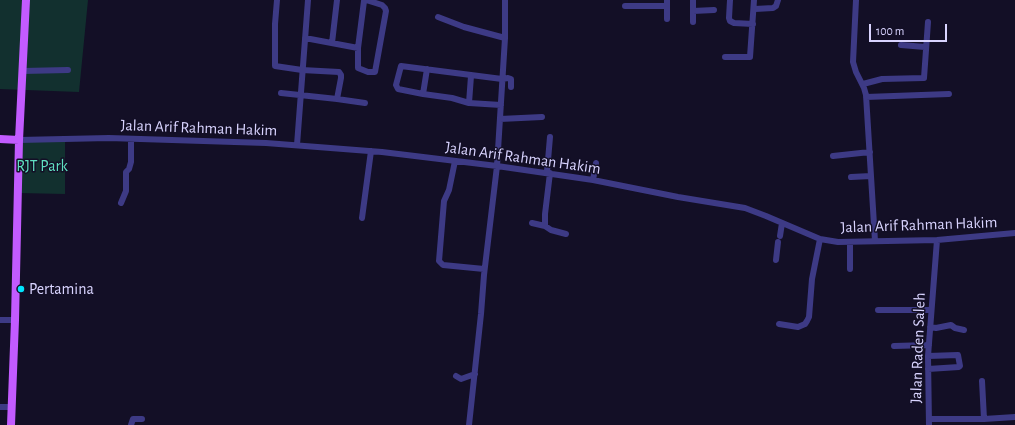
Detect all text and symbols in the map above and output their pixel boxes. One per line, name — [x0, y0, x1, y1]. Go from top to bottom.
scale bar — [871, 16, 949, 42]
text: 100 m — [876, 25, 904, 37]
street label: Jalan Arif Rahman Hakim — [120, 116, 278, 140]
street label: Jalan Arif Rahman Hakim — [444, 138, 602, 178]
park label: RJT Park — [16, 156, 68, 176]
street label: Jalan Arif Rahman Hakim — [840, 213, 998, 237]
place label: Pertamina — [29, 279, 94, 299]
marker: Pertamina — [16, 284, 26, 294]
street label: Jalan Raden Saleh — [906, 292, 930, 404]

